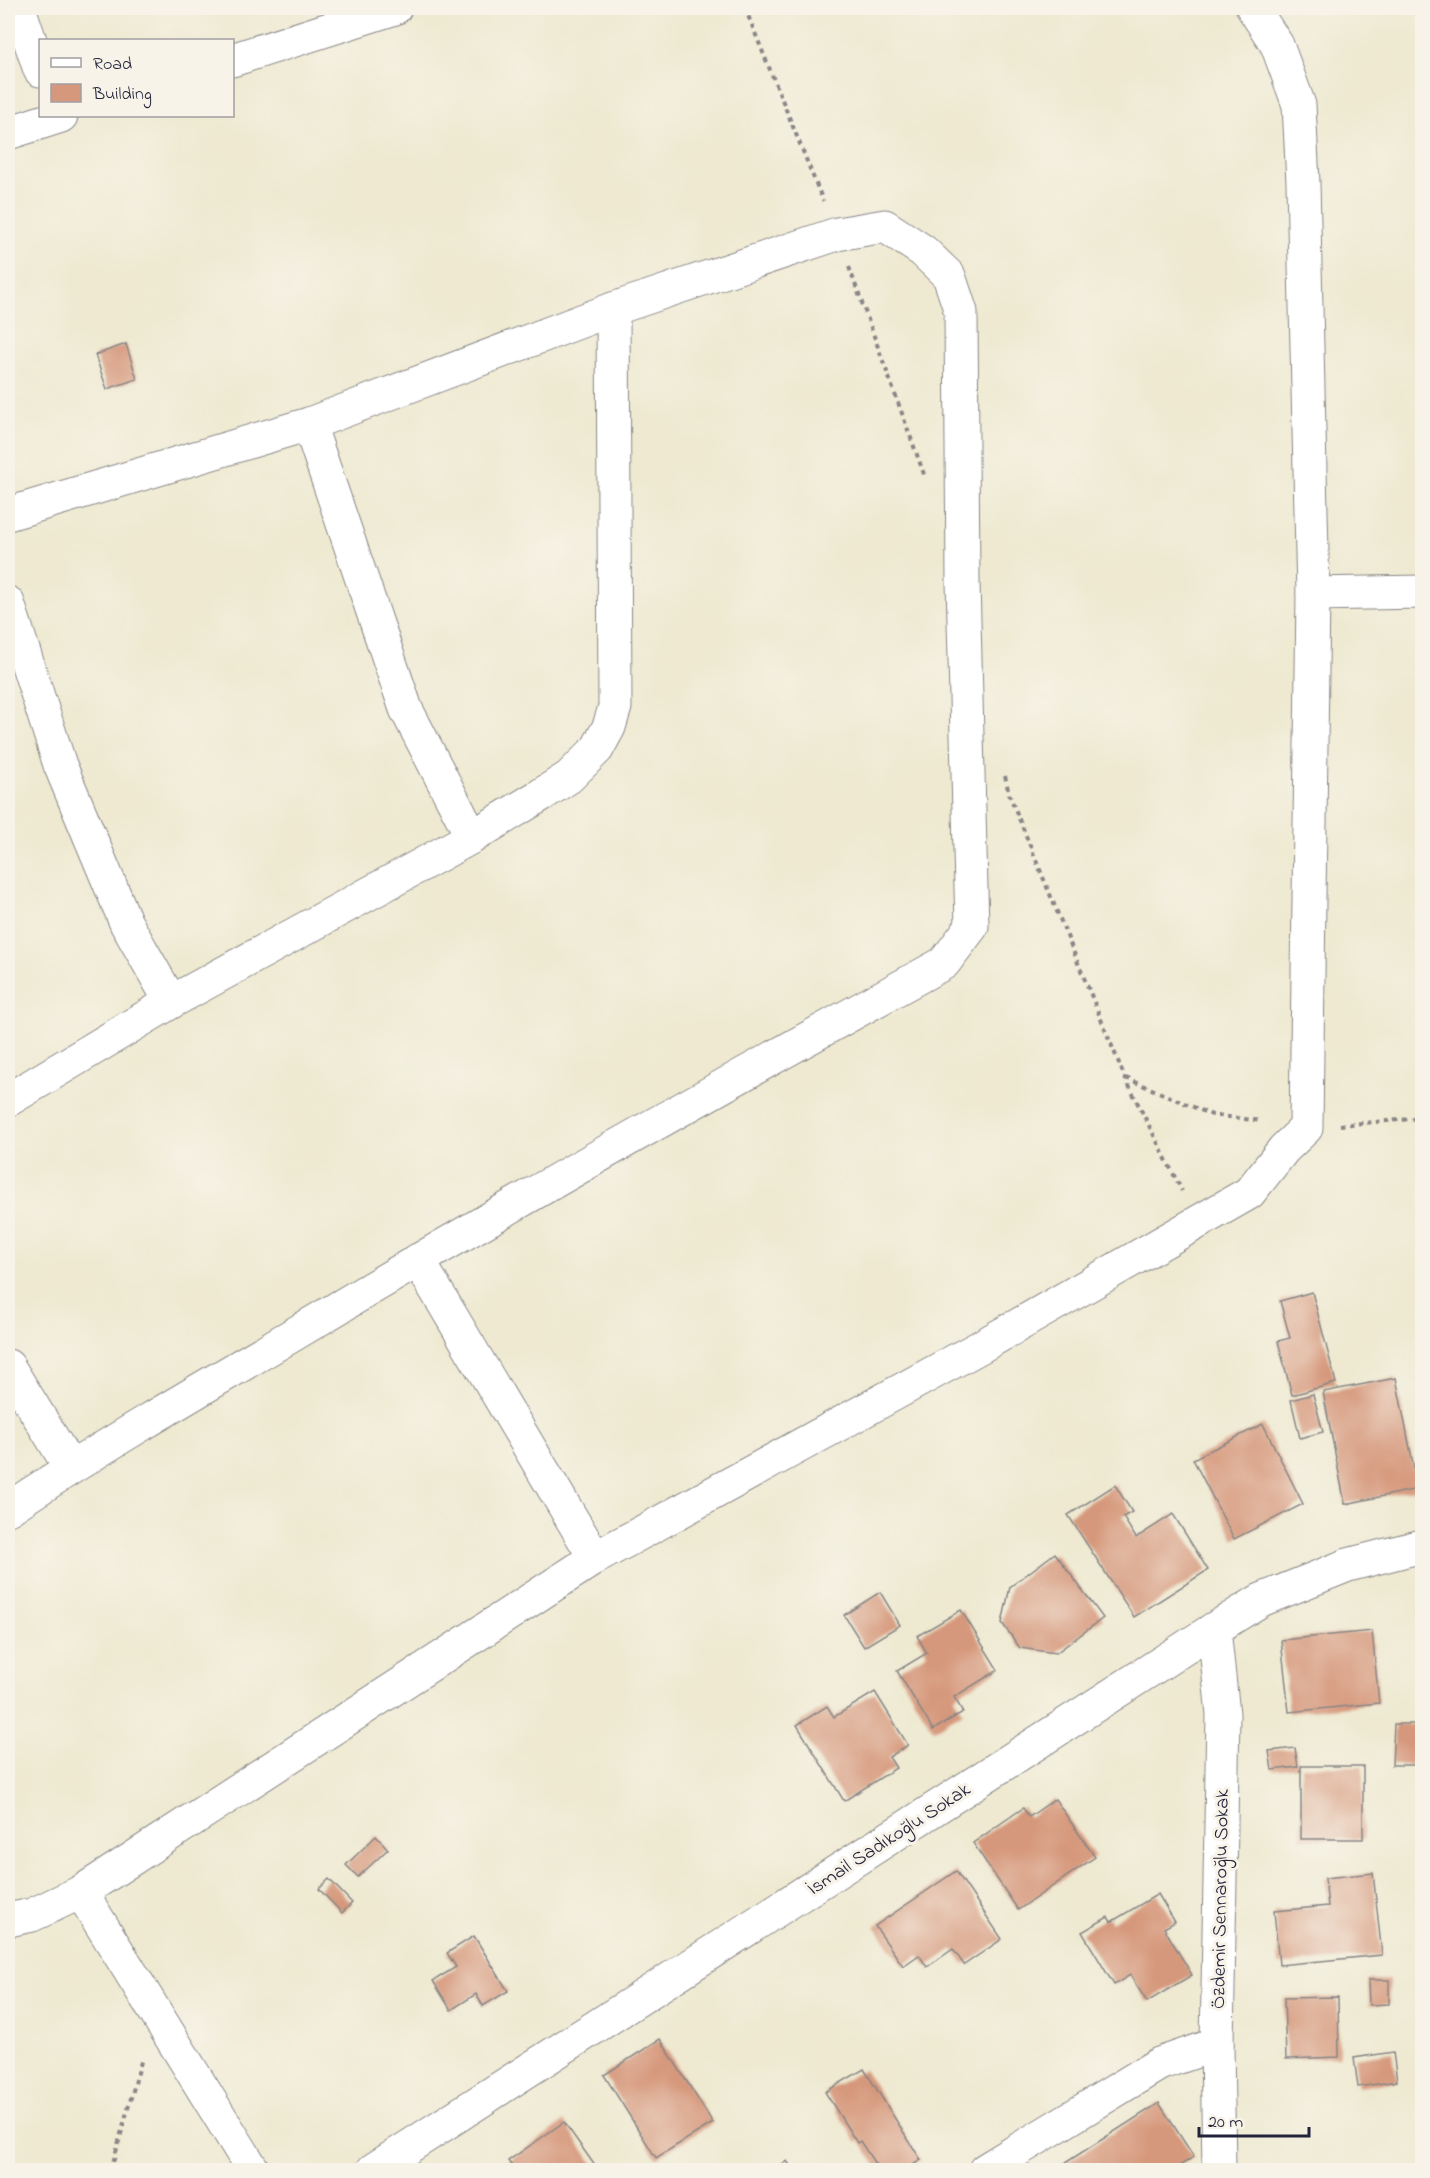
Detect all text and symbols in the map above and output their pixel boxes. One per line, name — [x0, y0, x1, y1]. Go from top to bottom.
legend — [39, 39, 234, 117]
text: Road — [93, 52, 132, 78]
text: Building — [92, 82, 152, 109]
street label: İsmail Sadıkoğlu Sokak — [802, 1776, 978, 1905]
street label: Özdemir Sennaroğlu Sokak — [1205, 1789, 1239, 2009]
scale bar — [1199, 2100, 1308, 2138]
text: 20 m — [1208, 2110, 1243, 2136]

